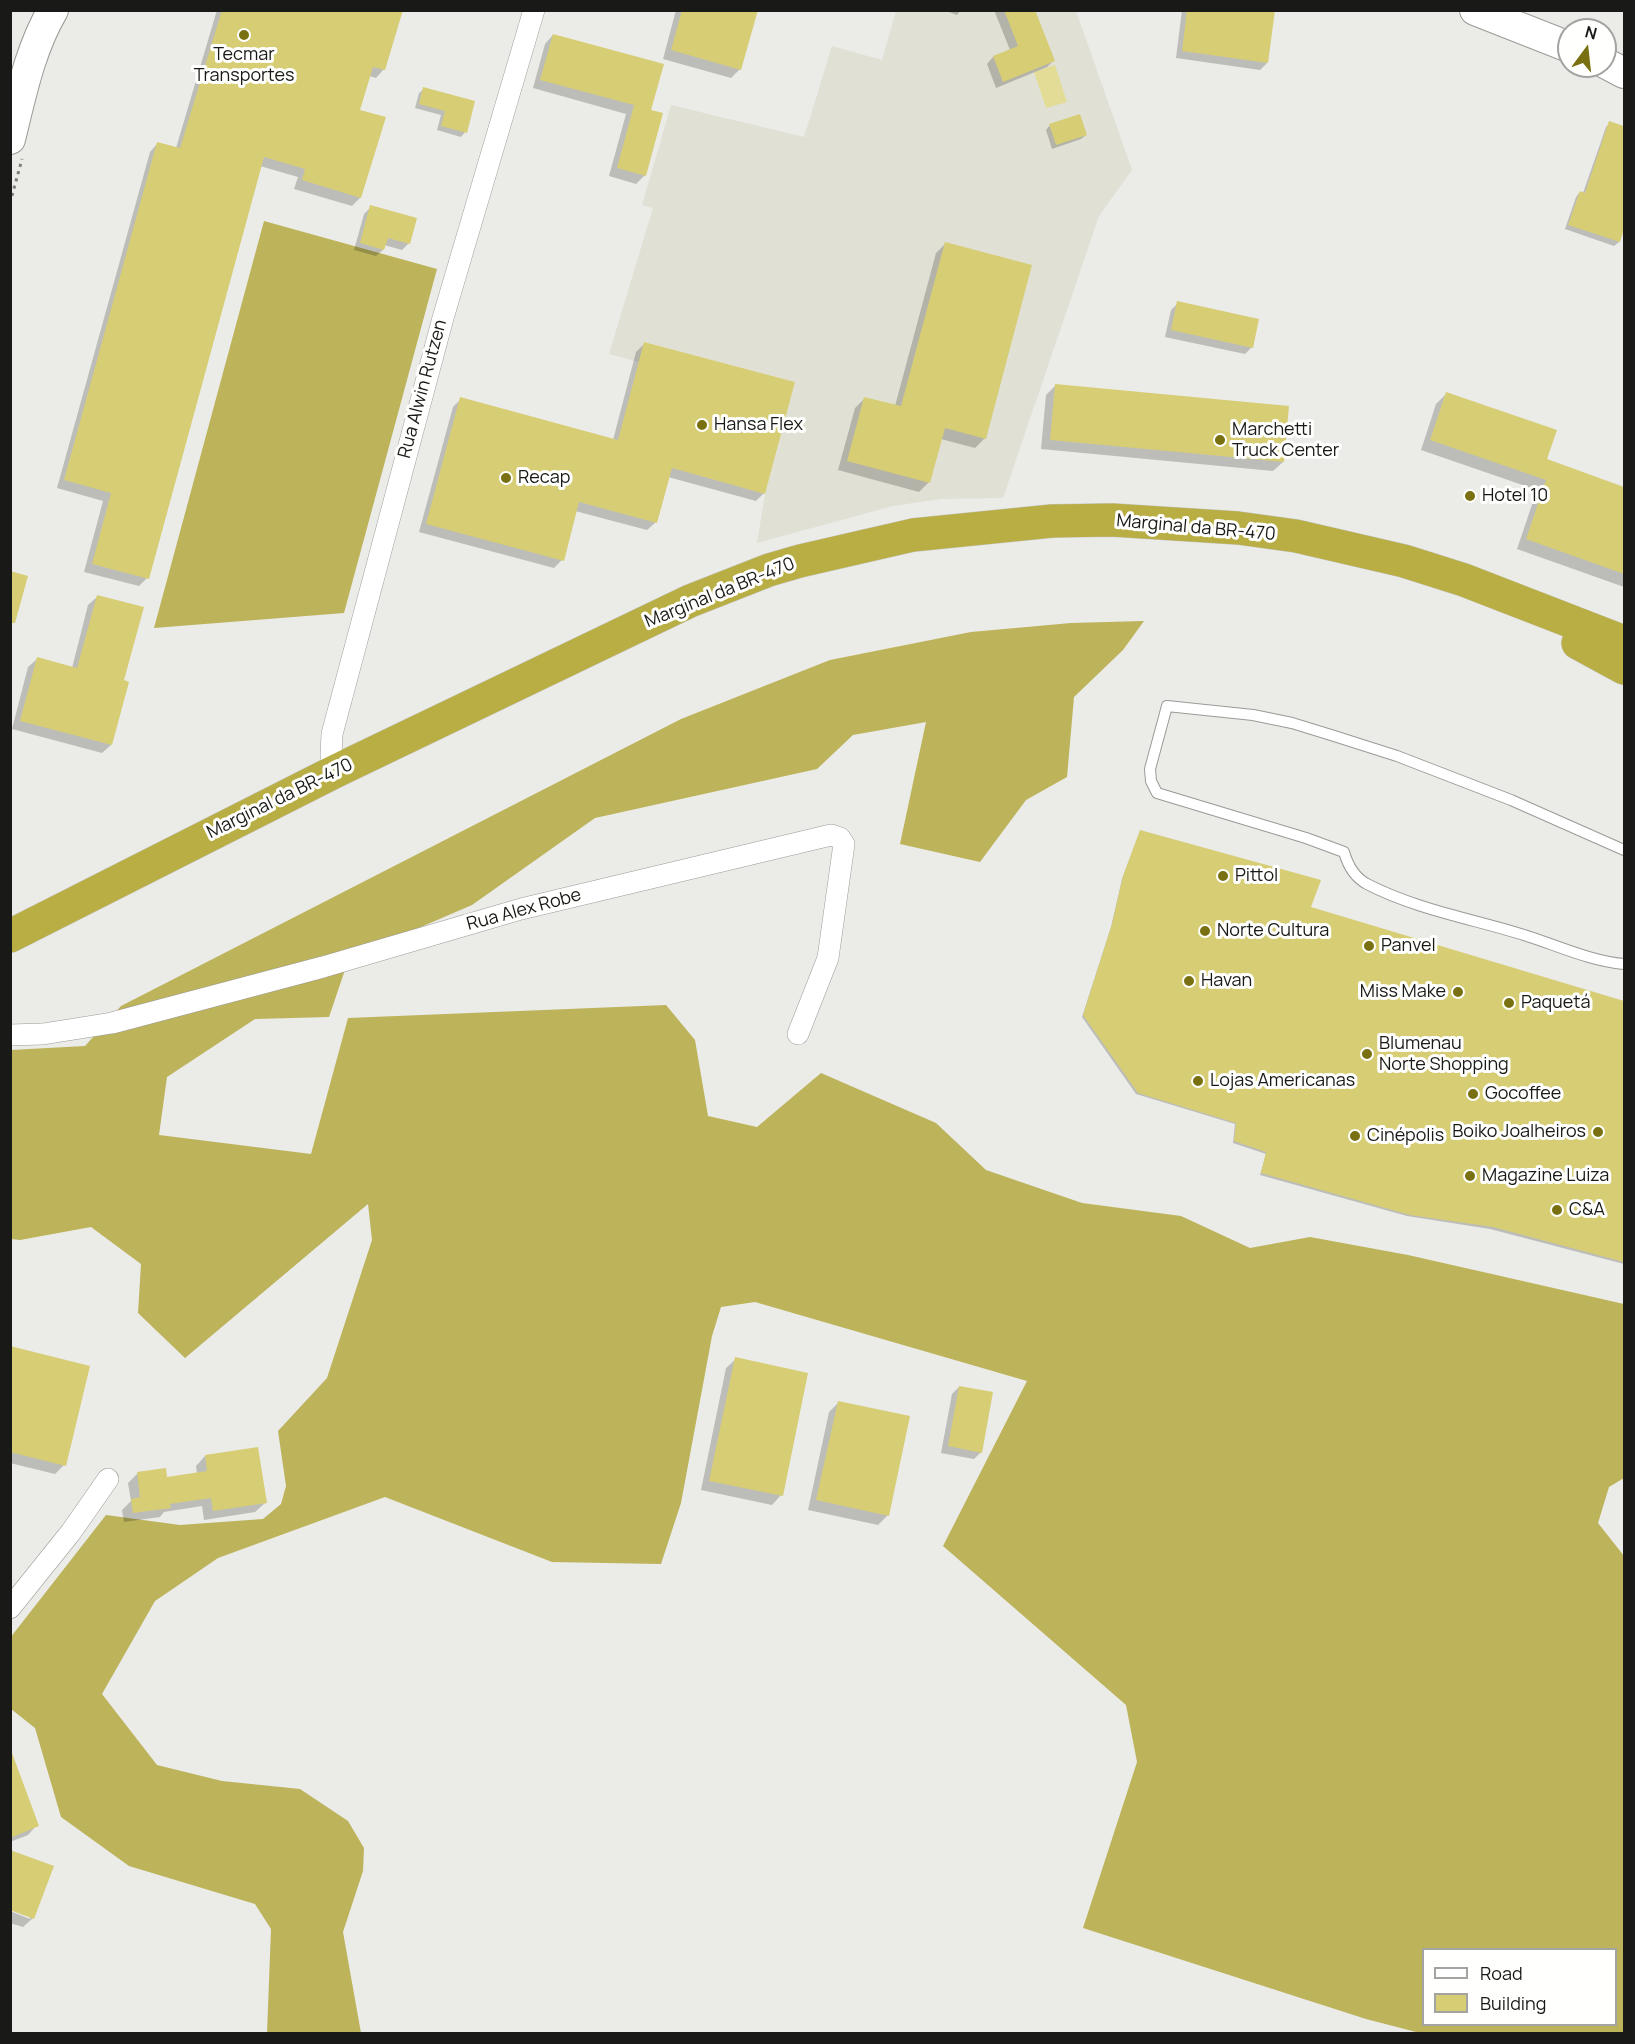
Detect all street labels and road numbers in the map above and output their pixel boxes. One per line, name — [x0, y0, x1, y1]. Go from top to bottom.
street label: Rua Alwin Rutzen — [394, 317, 452, 461]
street label: Marginal da BR-470 — [1116, 510, 1276, 546]
street label: Marginal da BR-470 — [642, 553, 798, 633]
street label: Marginal da BR-470 — [204, 754, 356, 844]
street label: Rua Alex Robe — [464, 884, 584, 936]

